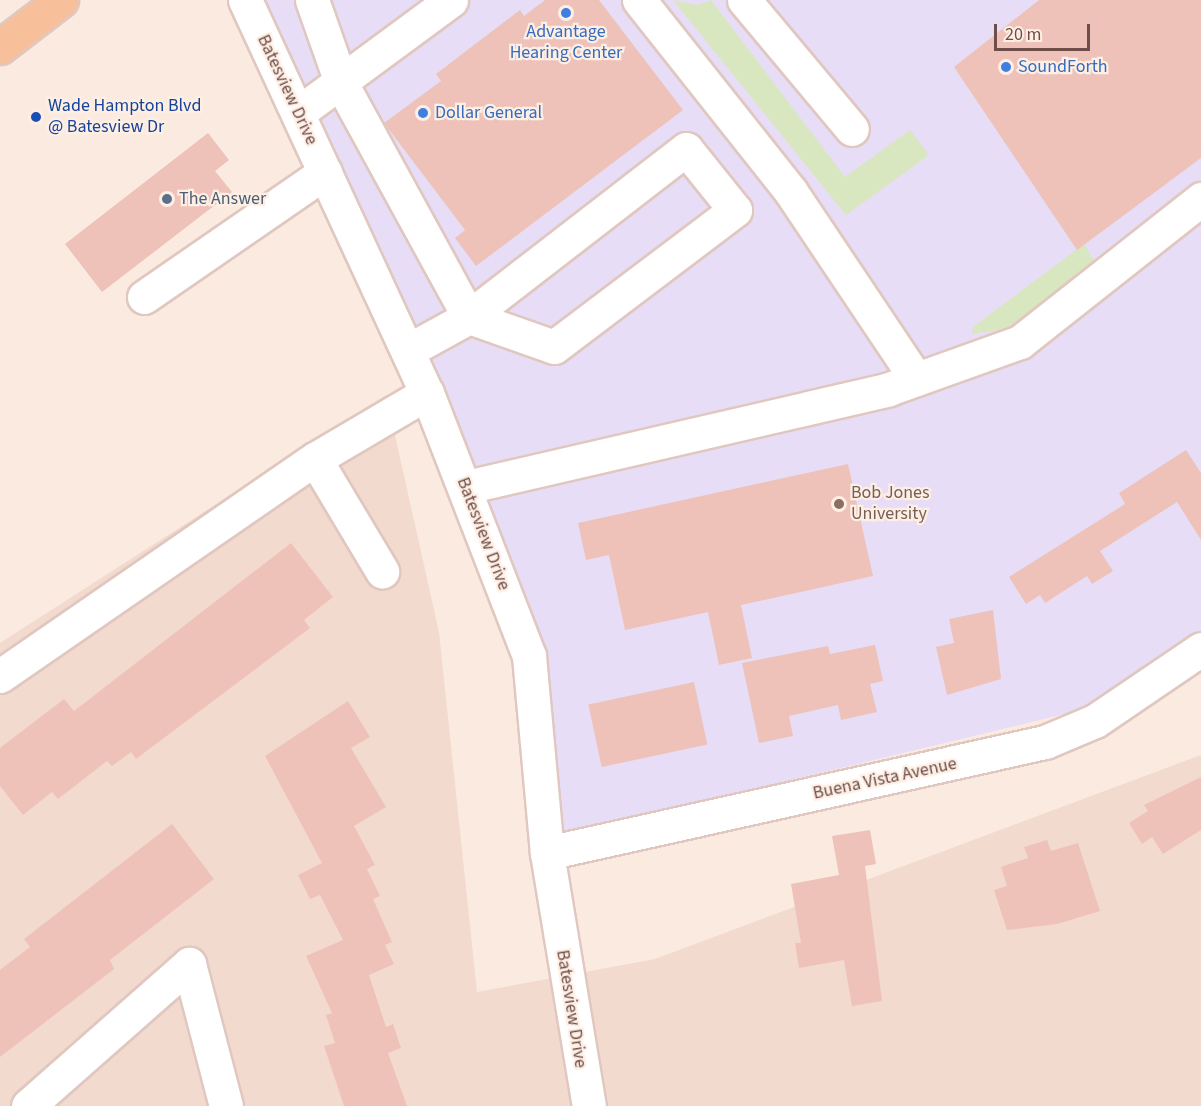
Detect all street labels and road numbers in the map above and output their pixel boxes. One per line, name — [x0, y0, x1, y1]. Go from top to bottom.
street label: Batesview Drive — [252, 31, 322, 149]
street label: Batesview Drive — [452, 475, 514, 593]
street label: Buena Vista Avenue — [811, 753, 959, 805]
street label: Batesview Drive — [551, 948, 591, 1070]

